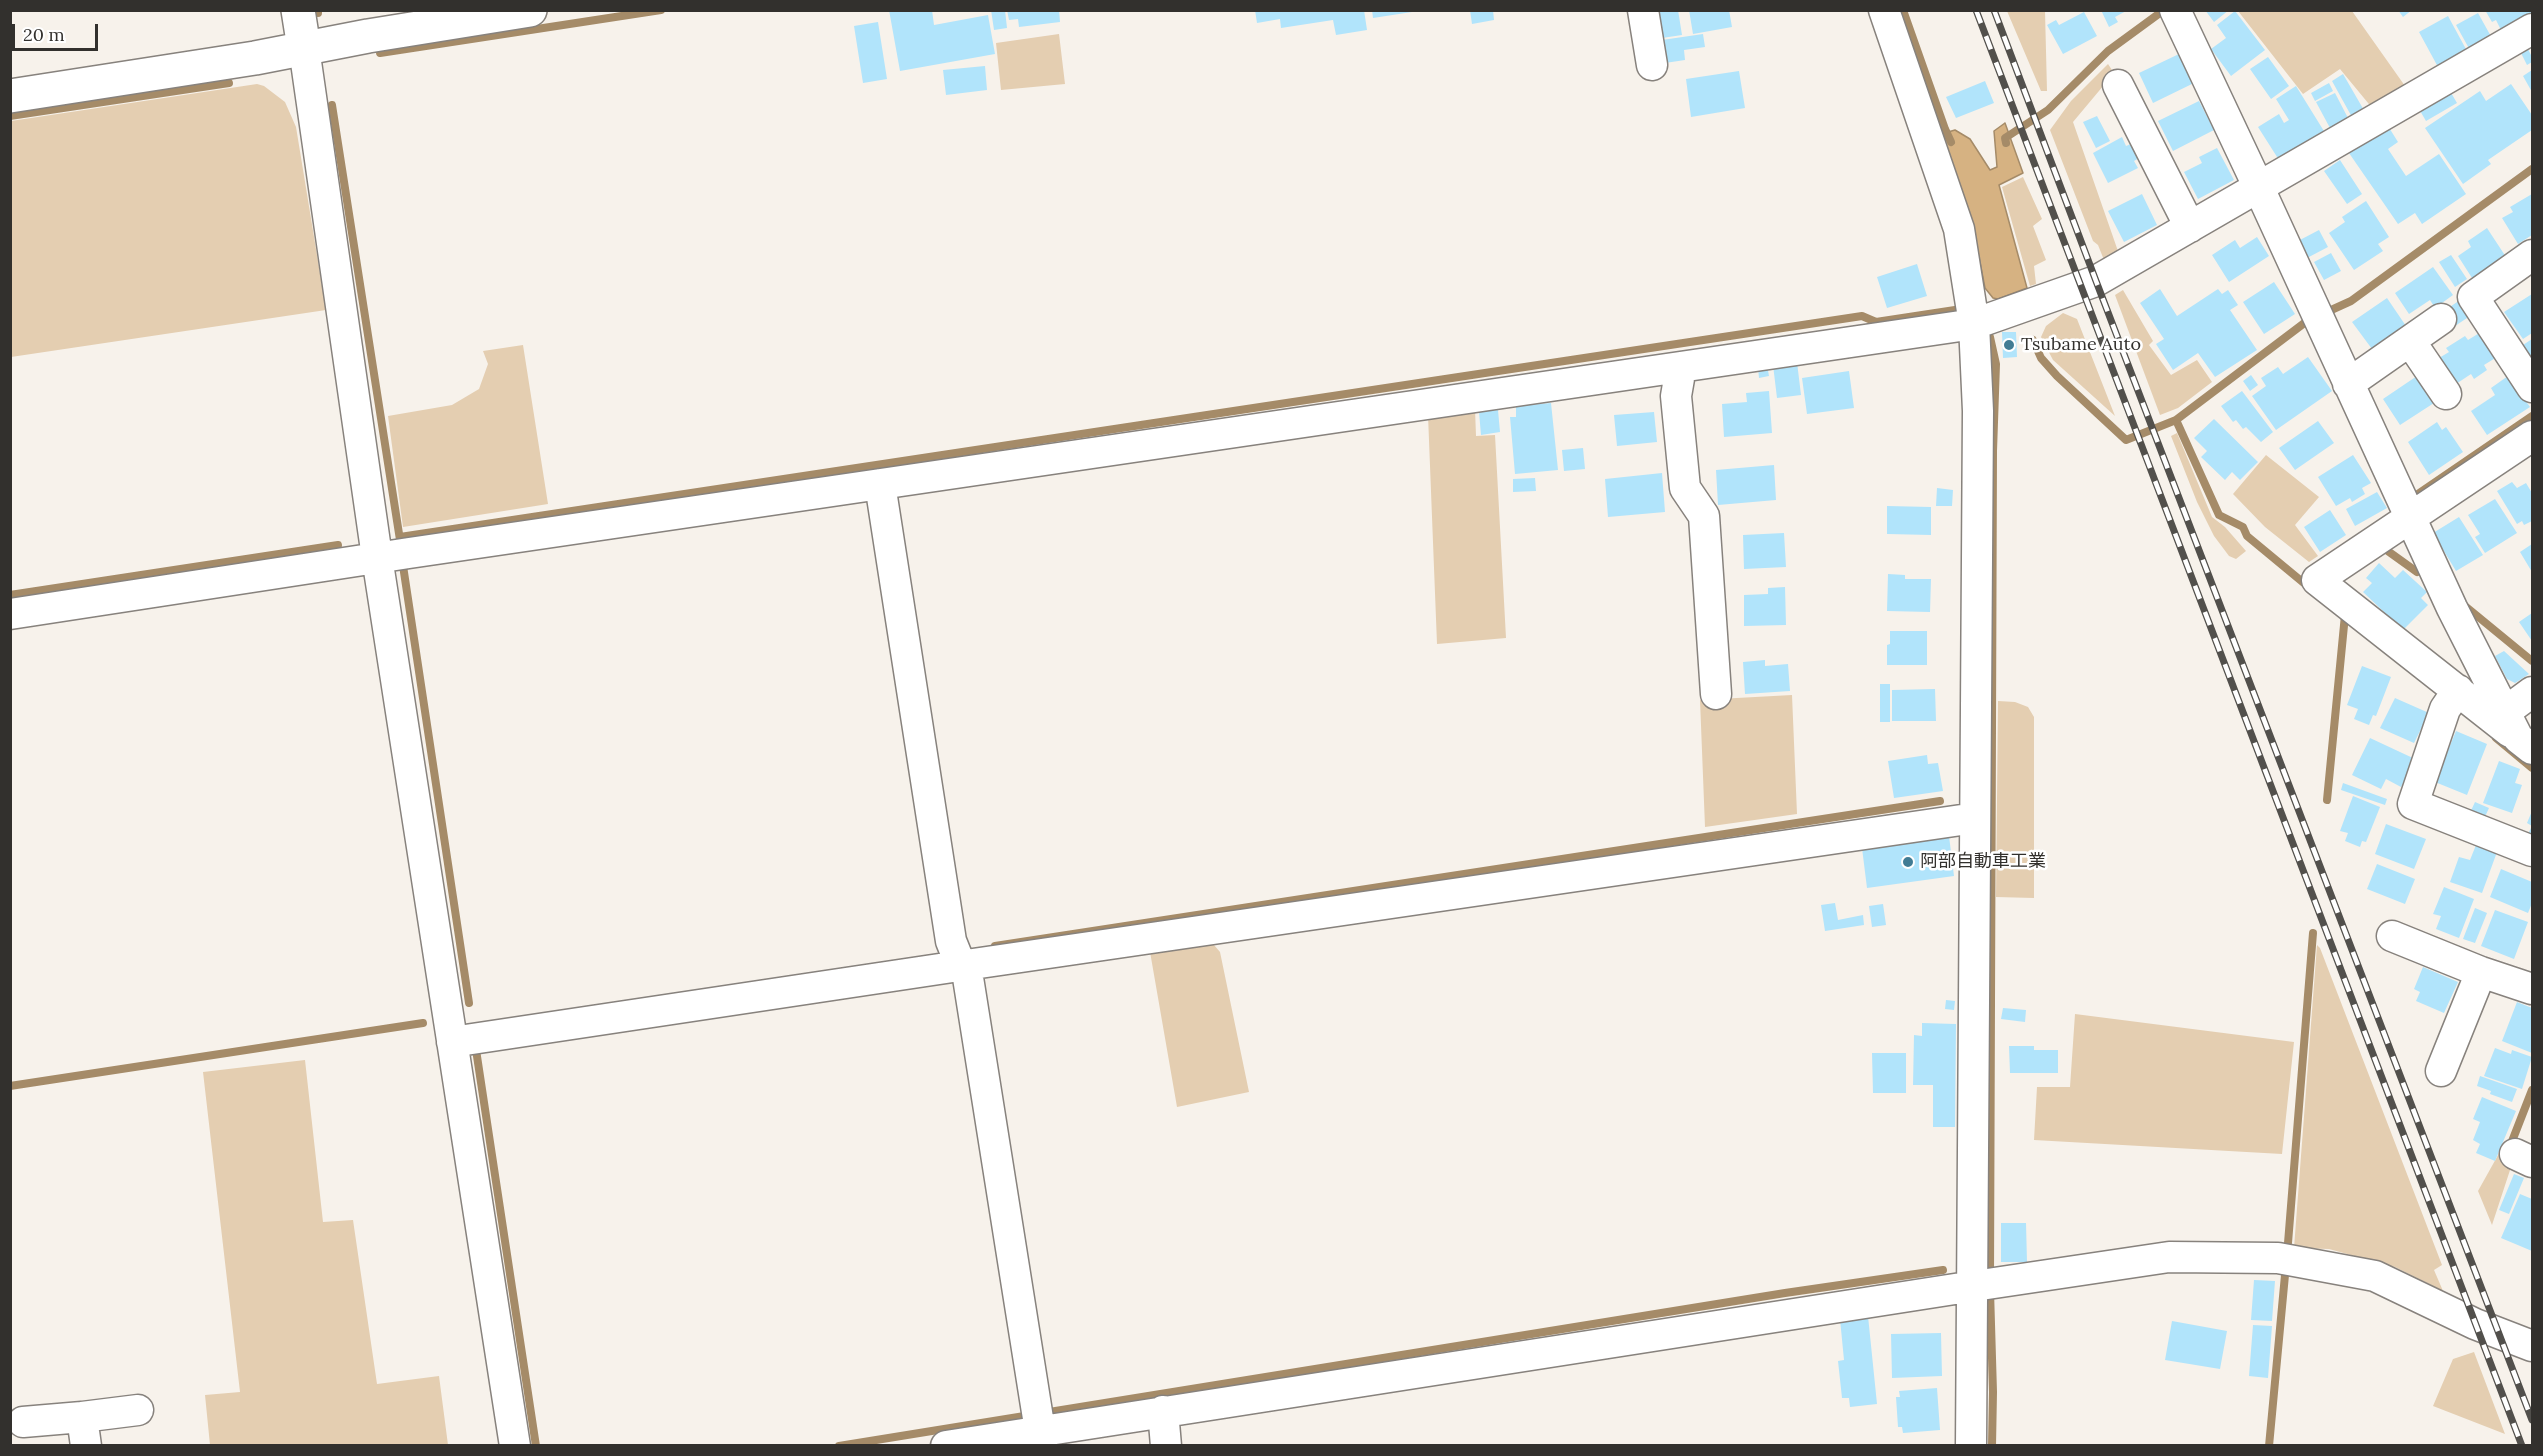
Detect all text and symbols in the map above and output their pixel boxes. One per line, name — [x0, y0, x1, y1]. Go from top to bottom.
scale bar — [15, 12, 100, 50]
text: 20 m — [23, 23, 65, 46]
place label: Tsubame Auto — [2021, 334, 2141, 356]
marker: Tsubame Auto — [2002, 338, 2016, 352]
place label: 阿部自動車工業 — [1920, 851, 2046, 873]
marker: 阿部自動車工業 — [1901, 855, 1915, 869]

